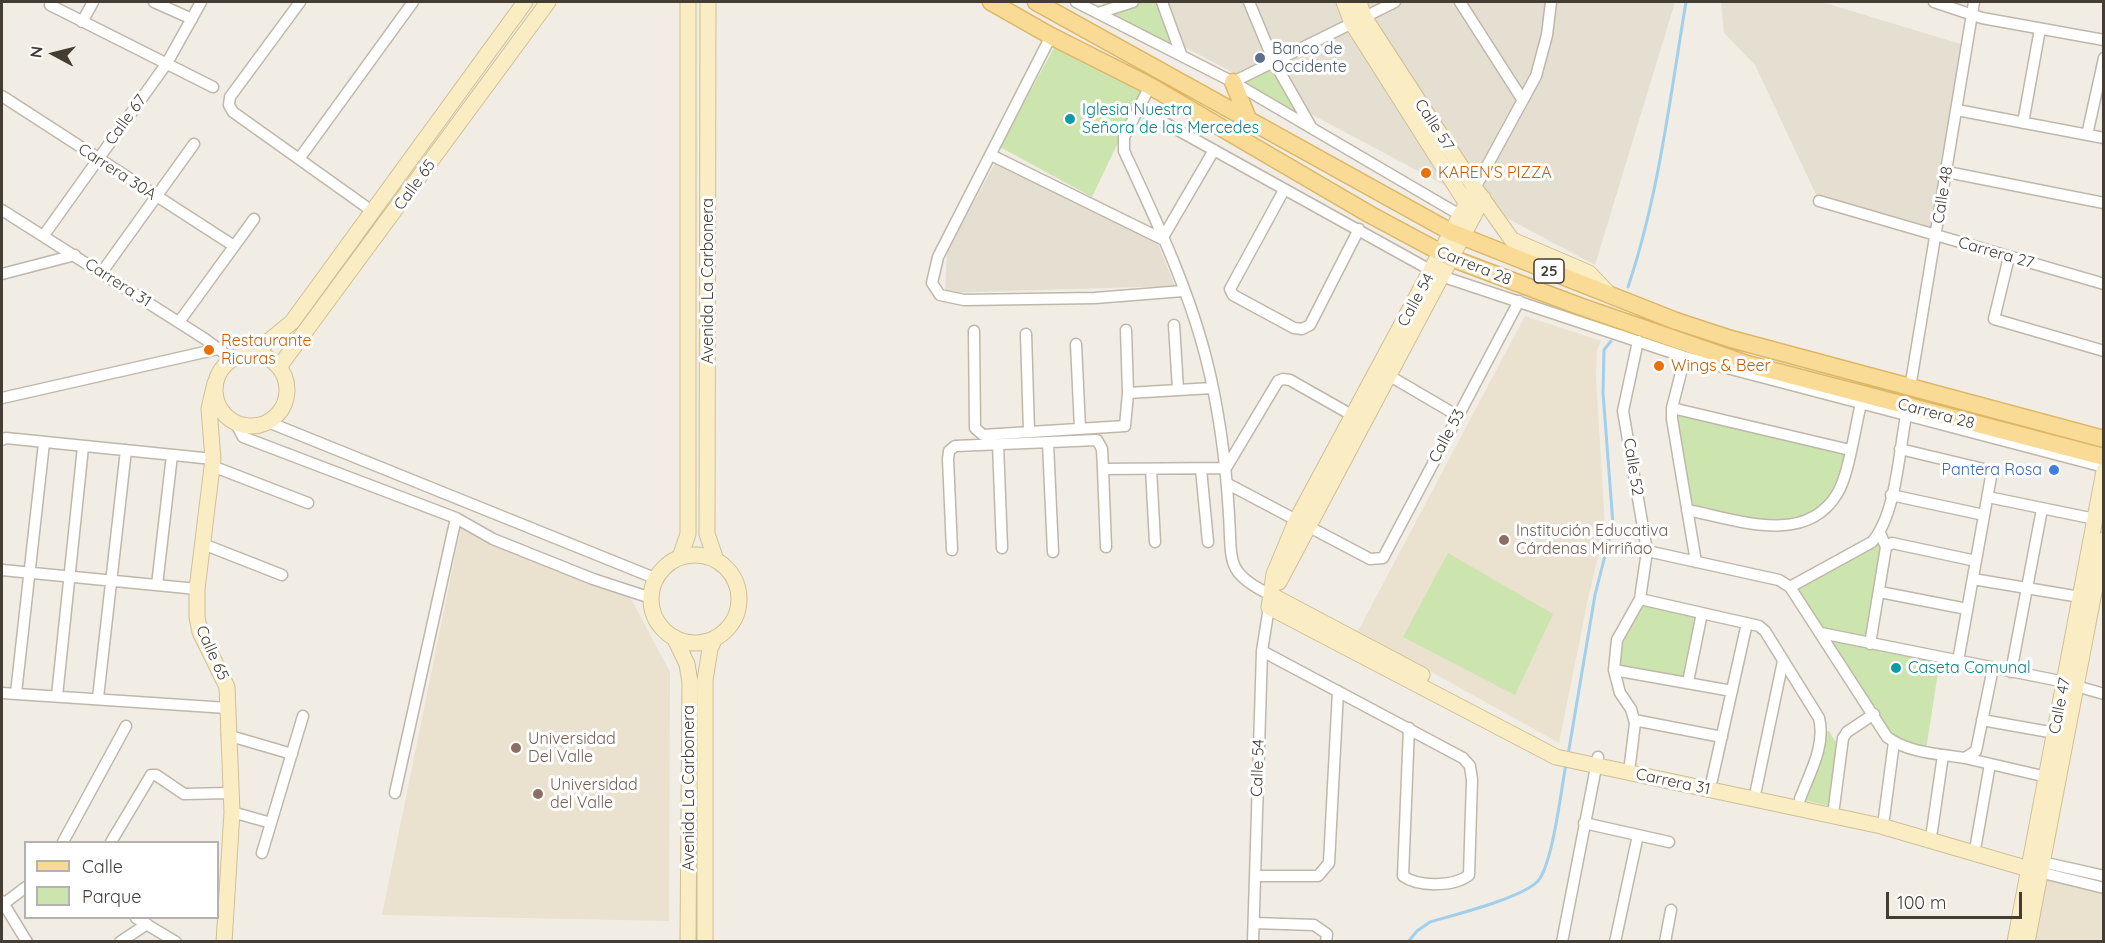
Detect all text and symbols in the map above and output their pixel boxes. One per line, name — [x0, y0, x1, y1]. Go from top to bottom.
north arrow — [24, 24, 84, 84]
place label: Banco de Occidente — [1272, 39, 1347, 77]
text: N — [25, 45, 47, 59]
marker: Banco de Occidente — [1253, 51, 1267, 65]
street label: Calle 67 — [101, 91, 151, 149]
street label: Calle 57 — [1410, 96, 1458, 154]
place label: Iglesia Nuestra Señora de las Mercedes — [1082, 100, 1259, 138]
marker: Iglesia Nuestra Señora de las Mercedes — [1063, 112, 1077, 126]
street label: Carrera 30A — [74, 140, 160, 204]
street label: Calle 65 — [390, 156, 440, 214]
place label: KAREN'S PIZZA — [1438, 163, 1552, 183]
street label: Calle 48 — [1929, 165, 1957, 225]
marker: KAREN'S PIZZA — [1419, 166, 1433, 180]
street label: Avenida La Carbonera — [698, 198, 718, 364]
street label: Carrera 27 — [1956, 233, 2036, 273]
street label: Carrera 28 — [1434, 242, 1514, 290]
street label: Carrera 31 — [81, 254, 155, 312]
road number: 25 — [1534, 259, 1564, 283]
street label: Calle 54 — [1394, 270, 1438, 330]
place label: Restaurante Ricuras — [221, 331, 312, 369]
marker: Restaurante Ricuras — [202, 343, 216, 357]
place label: Wings & Beer — [1671, 356, 1771, 376]
marker: Wings & Beer — [1652, 359, 1666, 373]
street label: Carrera 28 — [1896, 395, 1976, 433]
street label: Calle 53 — [1425, 406, 1469, 466]
street label: Calle 52 — [1619, 437, 1647, 497]
place label: Pantera Rosa — [1942, 460, 2042, 480]
marker: Pantera Rosa — [2047, 463, 2061, 477]
place label: Institución Educativa Cárdenas Mirriñao — [1516, 521, 1668, 559]
marker: Institución Educativa Cárdenas Mirriñao — [1497, 533, 1511, 547]
street label: Calle 65 — [191, 623, 233, 683]
place label: Caseta Comunal — [1908, 658, 2031, 678]
marker: Caseta Comunal — [1889, 661, 1903, 675]
street label: Calle 47 — [2045, 676, 2075, 736]
street label: Avenida La Carbonera — [679, 705, 699, 871]
place label: Universidad Del Valle — [528, 729, 616, 767]
street label: Calle 54 — [1247, 739, 1269, 797]
marker: Universidad Del Valle — [509, 741, 523, 755]
street label: Carrera 31 — [1634, 765, 1712, 799]
place label: Universidad del Valle — [550, 775, 638, 813]
marker: Universidad del Valle — [531, 787, 545, 801]
legend — [24, 841, 219, 919]
text: Calle — [82, 855, 123, 878]
scale bar — [1889, 880, 2026, 918]
text: Parque — [82, 885, 141, 908]
text: 100 m — [1897, 891, 1946, 914]

